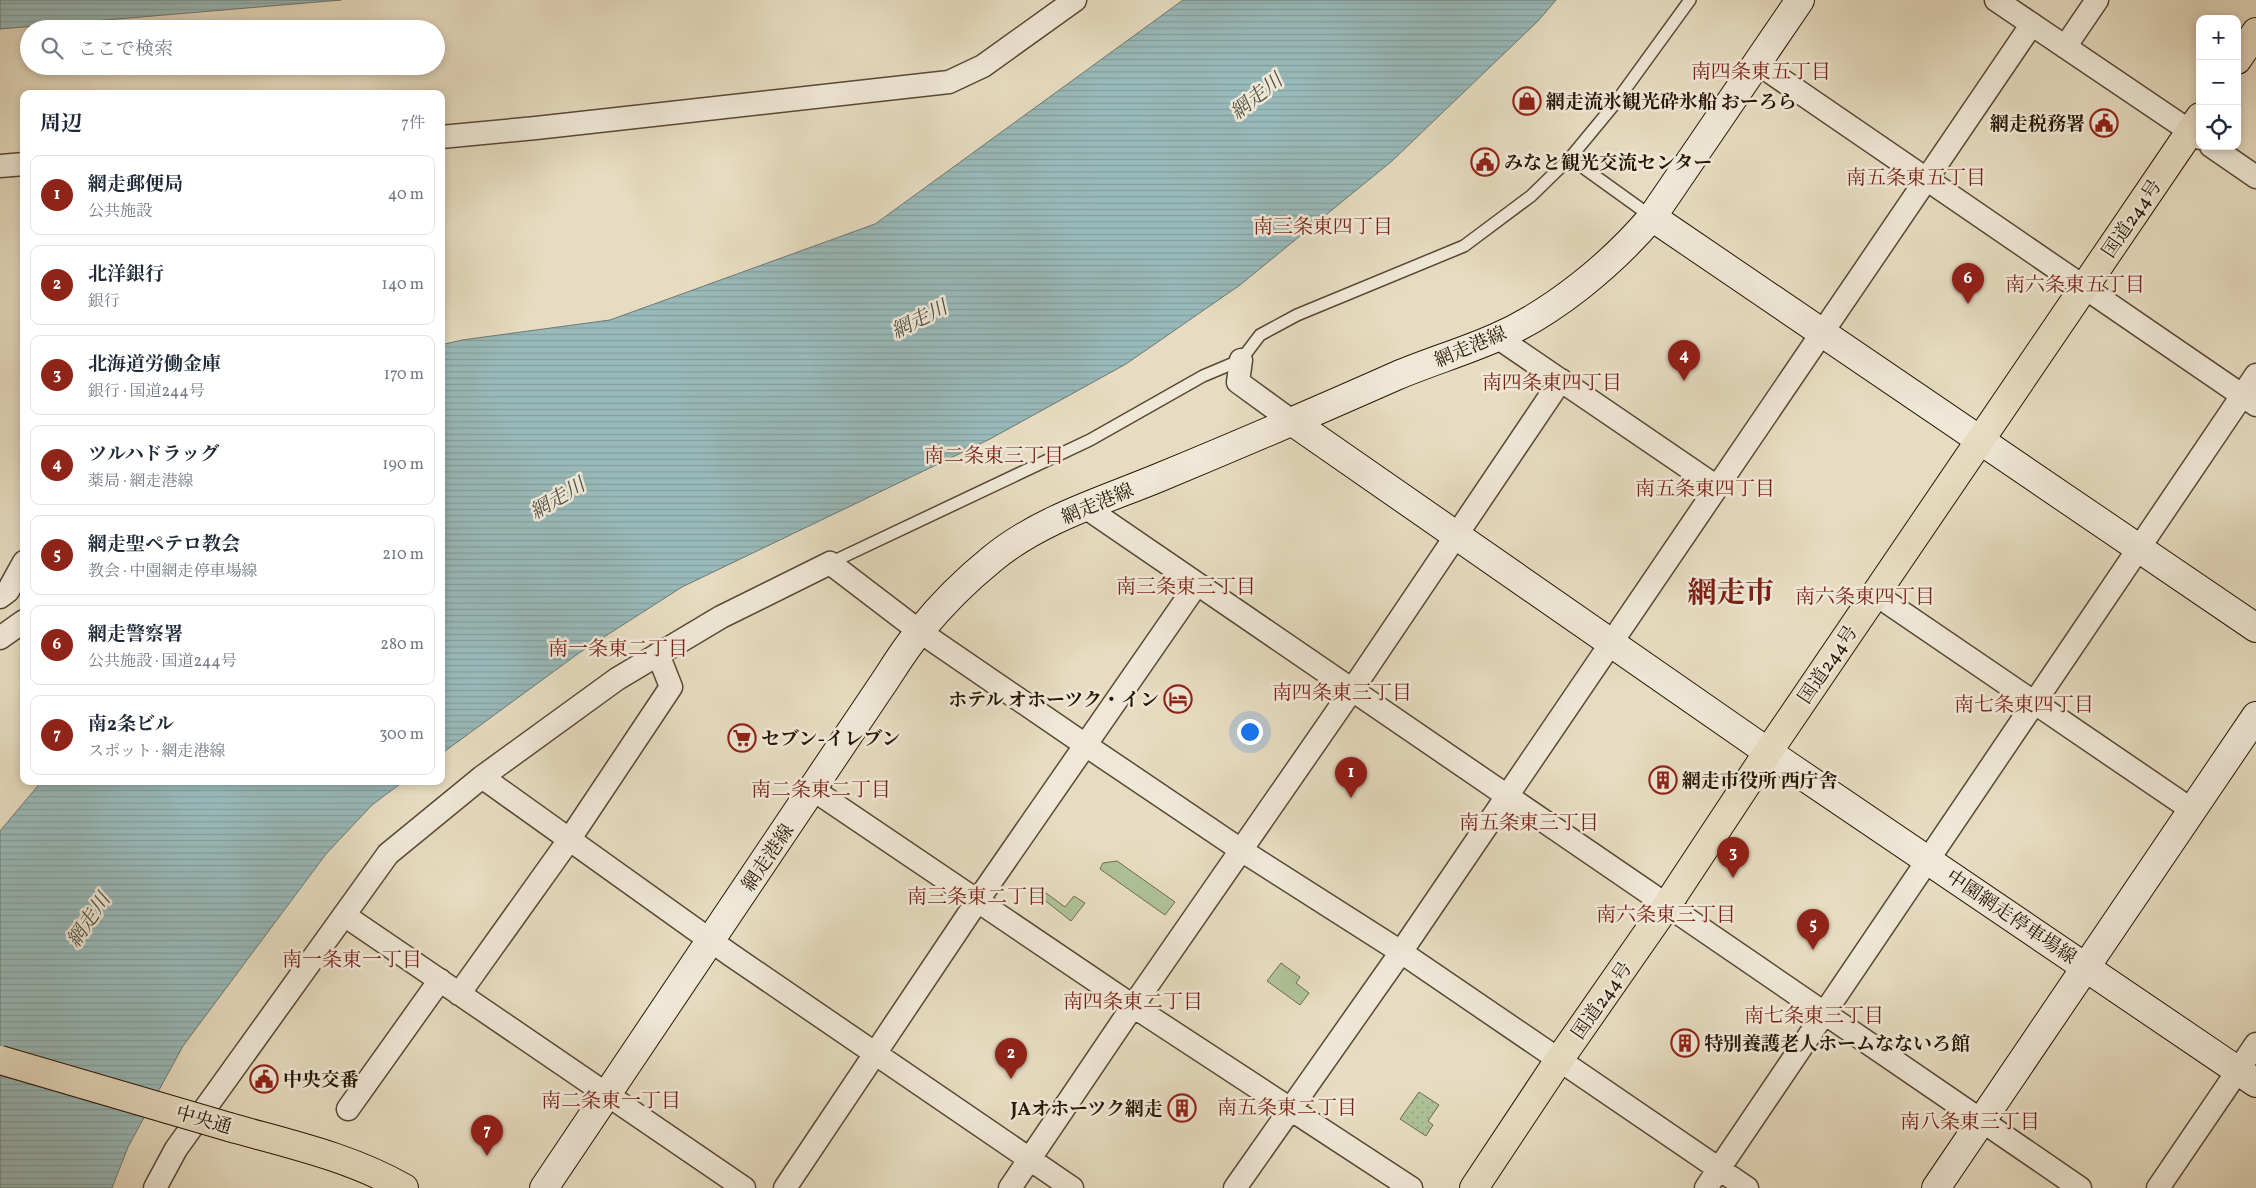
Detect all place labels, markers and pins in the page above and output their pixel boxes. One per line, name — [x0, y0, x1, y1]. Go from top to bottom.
shop icon: 網走流氷観光砕氷船 おーろら — [1512, 86, 1542, 116]
place label: 網走流氷観光砕氷船 おーろら — [1546, 90, 1797, 116]
public building icon: 網走税務署 — [2089, 108, 2119, 138]
place label: 網走税務署 — [1990, 112, 2085, 138]
public building icon: みなと観光交流センター — [1470, 147, 1500, 177]
place label: みなと観光交流センター — [1504, 151, 1712, 177]
pin: 6 — [1952, 263, 1984, 304]
pin: 4 — [1668, 340, 1700, 381]
hotel icon: ホテル オホーツク・イン — [1163, 684, 1193, 714]
place label: ホテル オホーツク・イン — [948, 688, 1159, 714]
supermarket icon: セブン-イレブン — [727, 723, 757, 753]
place label: セブン-イレブン — [761, 727, 900, 753]
pin: 1 — [1335, 757, 1367, 798]
building icon: 網走市役所 西庁舎 — [1648, 765, 1678, 795]
place label: 網走市役所 西庁舎 — [1682, 769, 1838, 795]
pin: 3 — [1717, 837, 1749, 878]
pin: 5 — [1797, 909, 1829, 950]
building icon: 特別養護老人ホームなないろ館 — [1670, 1028, 1700, 1058]
place label: 特別養護老人ホームなないろ館 — [1704, 1032, 1970, 1058]
pin: 2 — [995, 1038, 1027, 1079]
public building icon: 中央交番 — [249, 1064, 279, 1094]
place label: 中央交番 — [283, 1068, 359, 1094]
building icon: JAオホーツク網走 — [1167, 1093, 1197, 1123]
place label: JAオホーツク網走 — [1010, 1097, 1163, 1123]
pin: 7 — [471, 1115, 503, 1156]

